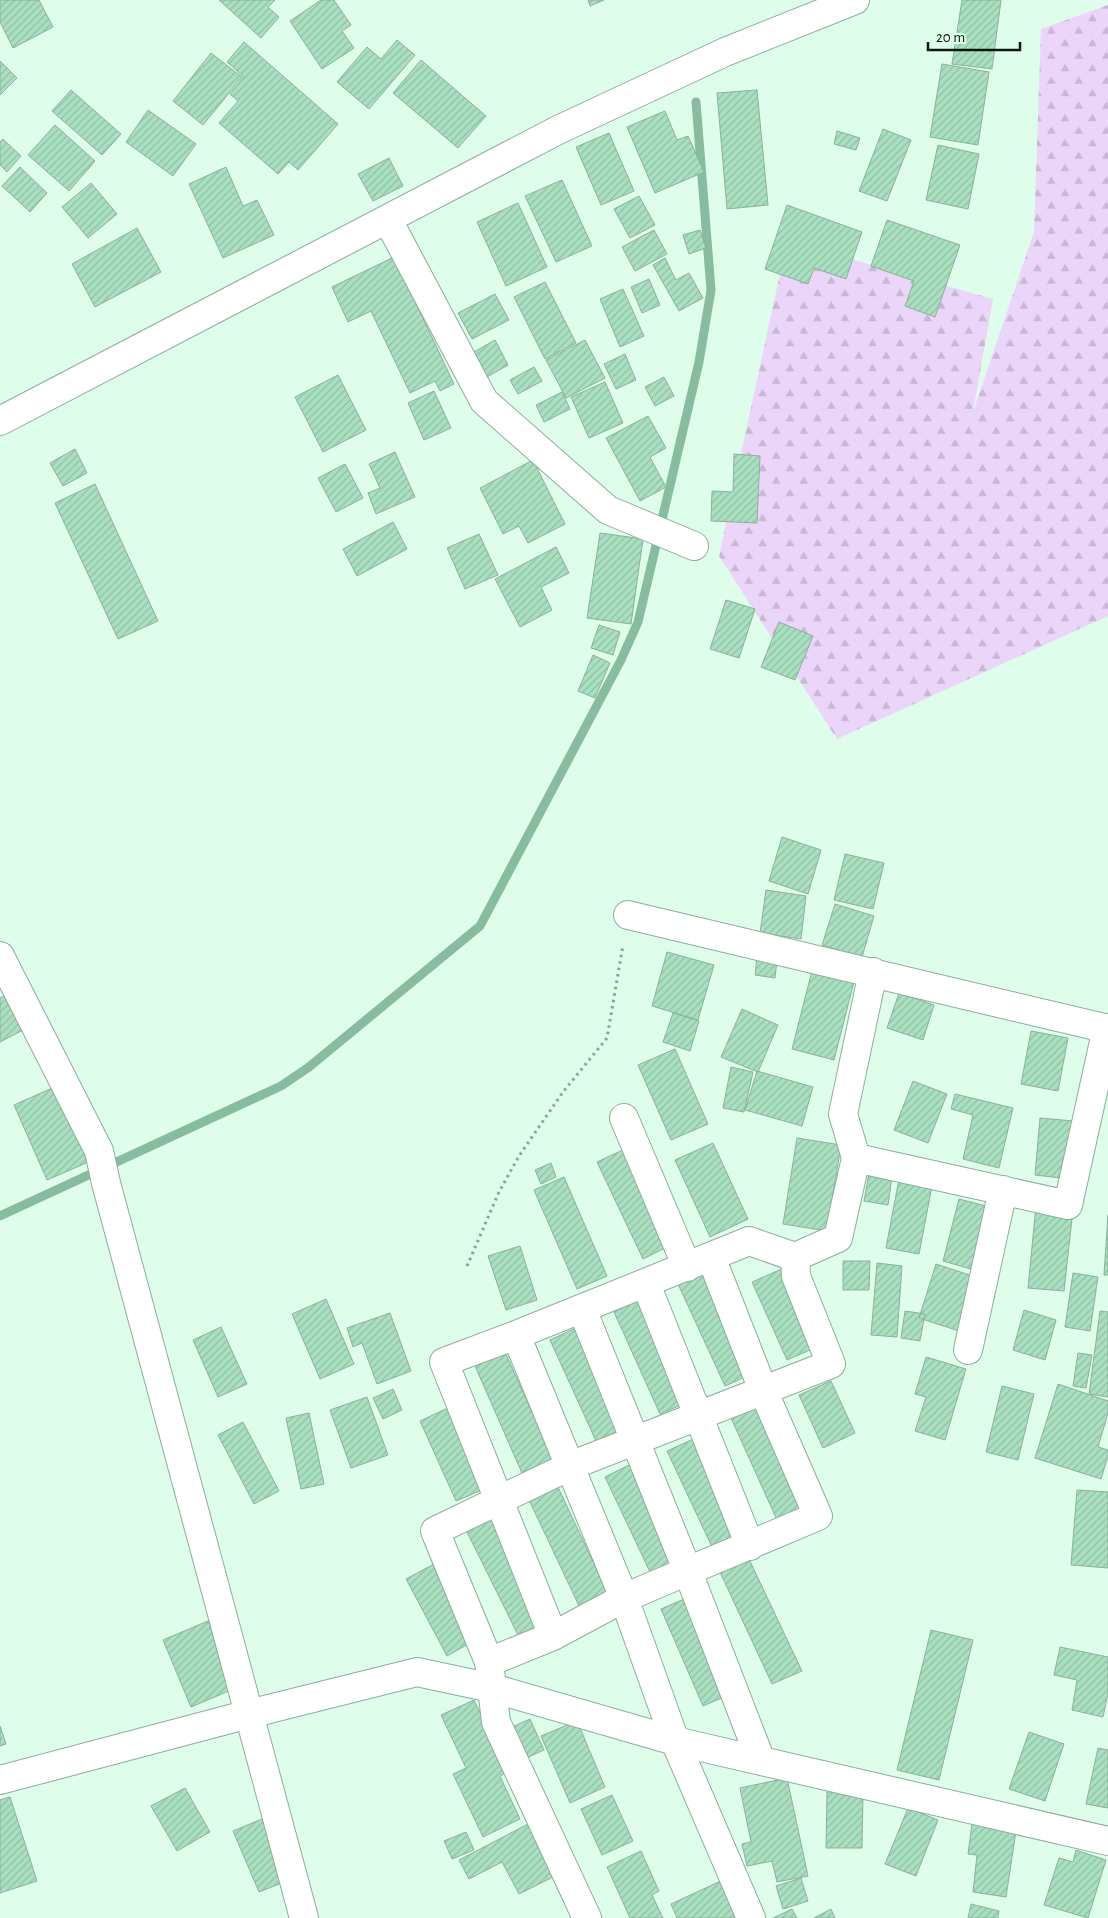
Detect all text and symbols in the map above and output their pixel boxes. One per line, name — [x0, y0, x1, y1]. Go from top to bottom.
scale bar — [928, 20, 1020, 52]
text: 20 m — [936, 30, 965, 45]

